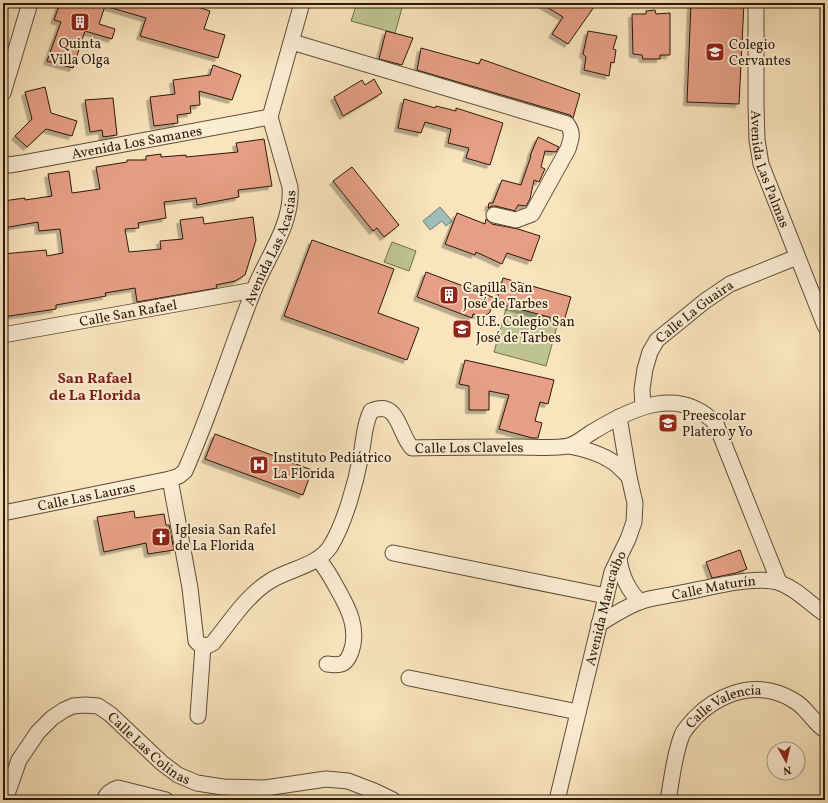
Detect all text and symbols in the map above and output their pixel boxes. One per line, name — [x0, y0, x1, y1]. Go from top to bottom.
building icon: Quinta Villa Olga — [69, 11, 91, 33]
place label: Quinta Villa Olga — [50, 35, 110, 70]
place label: Colegio Cervantes — [729, 36, 791, 71]
school or university icon: Colegio Cervantes — [704, 41, 726, 63]
street label: Avenida Las Palmas — [745, 110, 793, 231]
street label: Avenida Los Samanes — [70, 122, 204, 165]
street label: Avenida Las Acacias — [241, 190, 301, 309]
street label: Calle La Guaira — [652, 276, 738, 348]
place label: Capilla San José de Tarbes — [463, 279, 548, 314]
building icon: Capilla San José de Tarbes — [438, 284, 460, 306]
street label: Calle San Rafael — [78, 296, 179, 332]
place label: U.E. Colegio San José de Tarbes — [476, 313, 575, 348]
school or university icon: U.E. Colegio San José de Tarbes — [451, 318, 473, 340]
district label: San Rafael de La Florida — [49, 369, 141, 407]
place label: Preescolar Platero y Yo — [682, 407, 753, 442]
school or university icon: Preescolar Platero y Yo — [657, 412, 679, 434]
street label: Calle Los Claveles — [415, 439, 524, 459]
place label: Instituto Pediátrico La Florida — [273, 449, 391, 484]
hospital icon: Instituto Pediátrico La Florida — [248, 454, 270, 476]
street label: Calle Las Lauras — [36, 478, 137, 517]
place label: Iglesia San Rafel de La Florida — [175, 521, 276, 556]
church icon: Iglesia San Rafel de La Florida — [150, 526, 172, 548]
street label: Avenida Maracaibo — [582, 548, 632, 668]
street label: Calle Maturín — [670, 572, 757, 606]
street label: Calle Valencia — [682, 682, 762, 733]
street label: Calle Las Colinas — [103, 708, 193, 790]
north arrow — [766, 741, 806, 781]
text: N — [782, 761, 792, 777]

